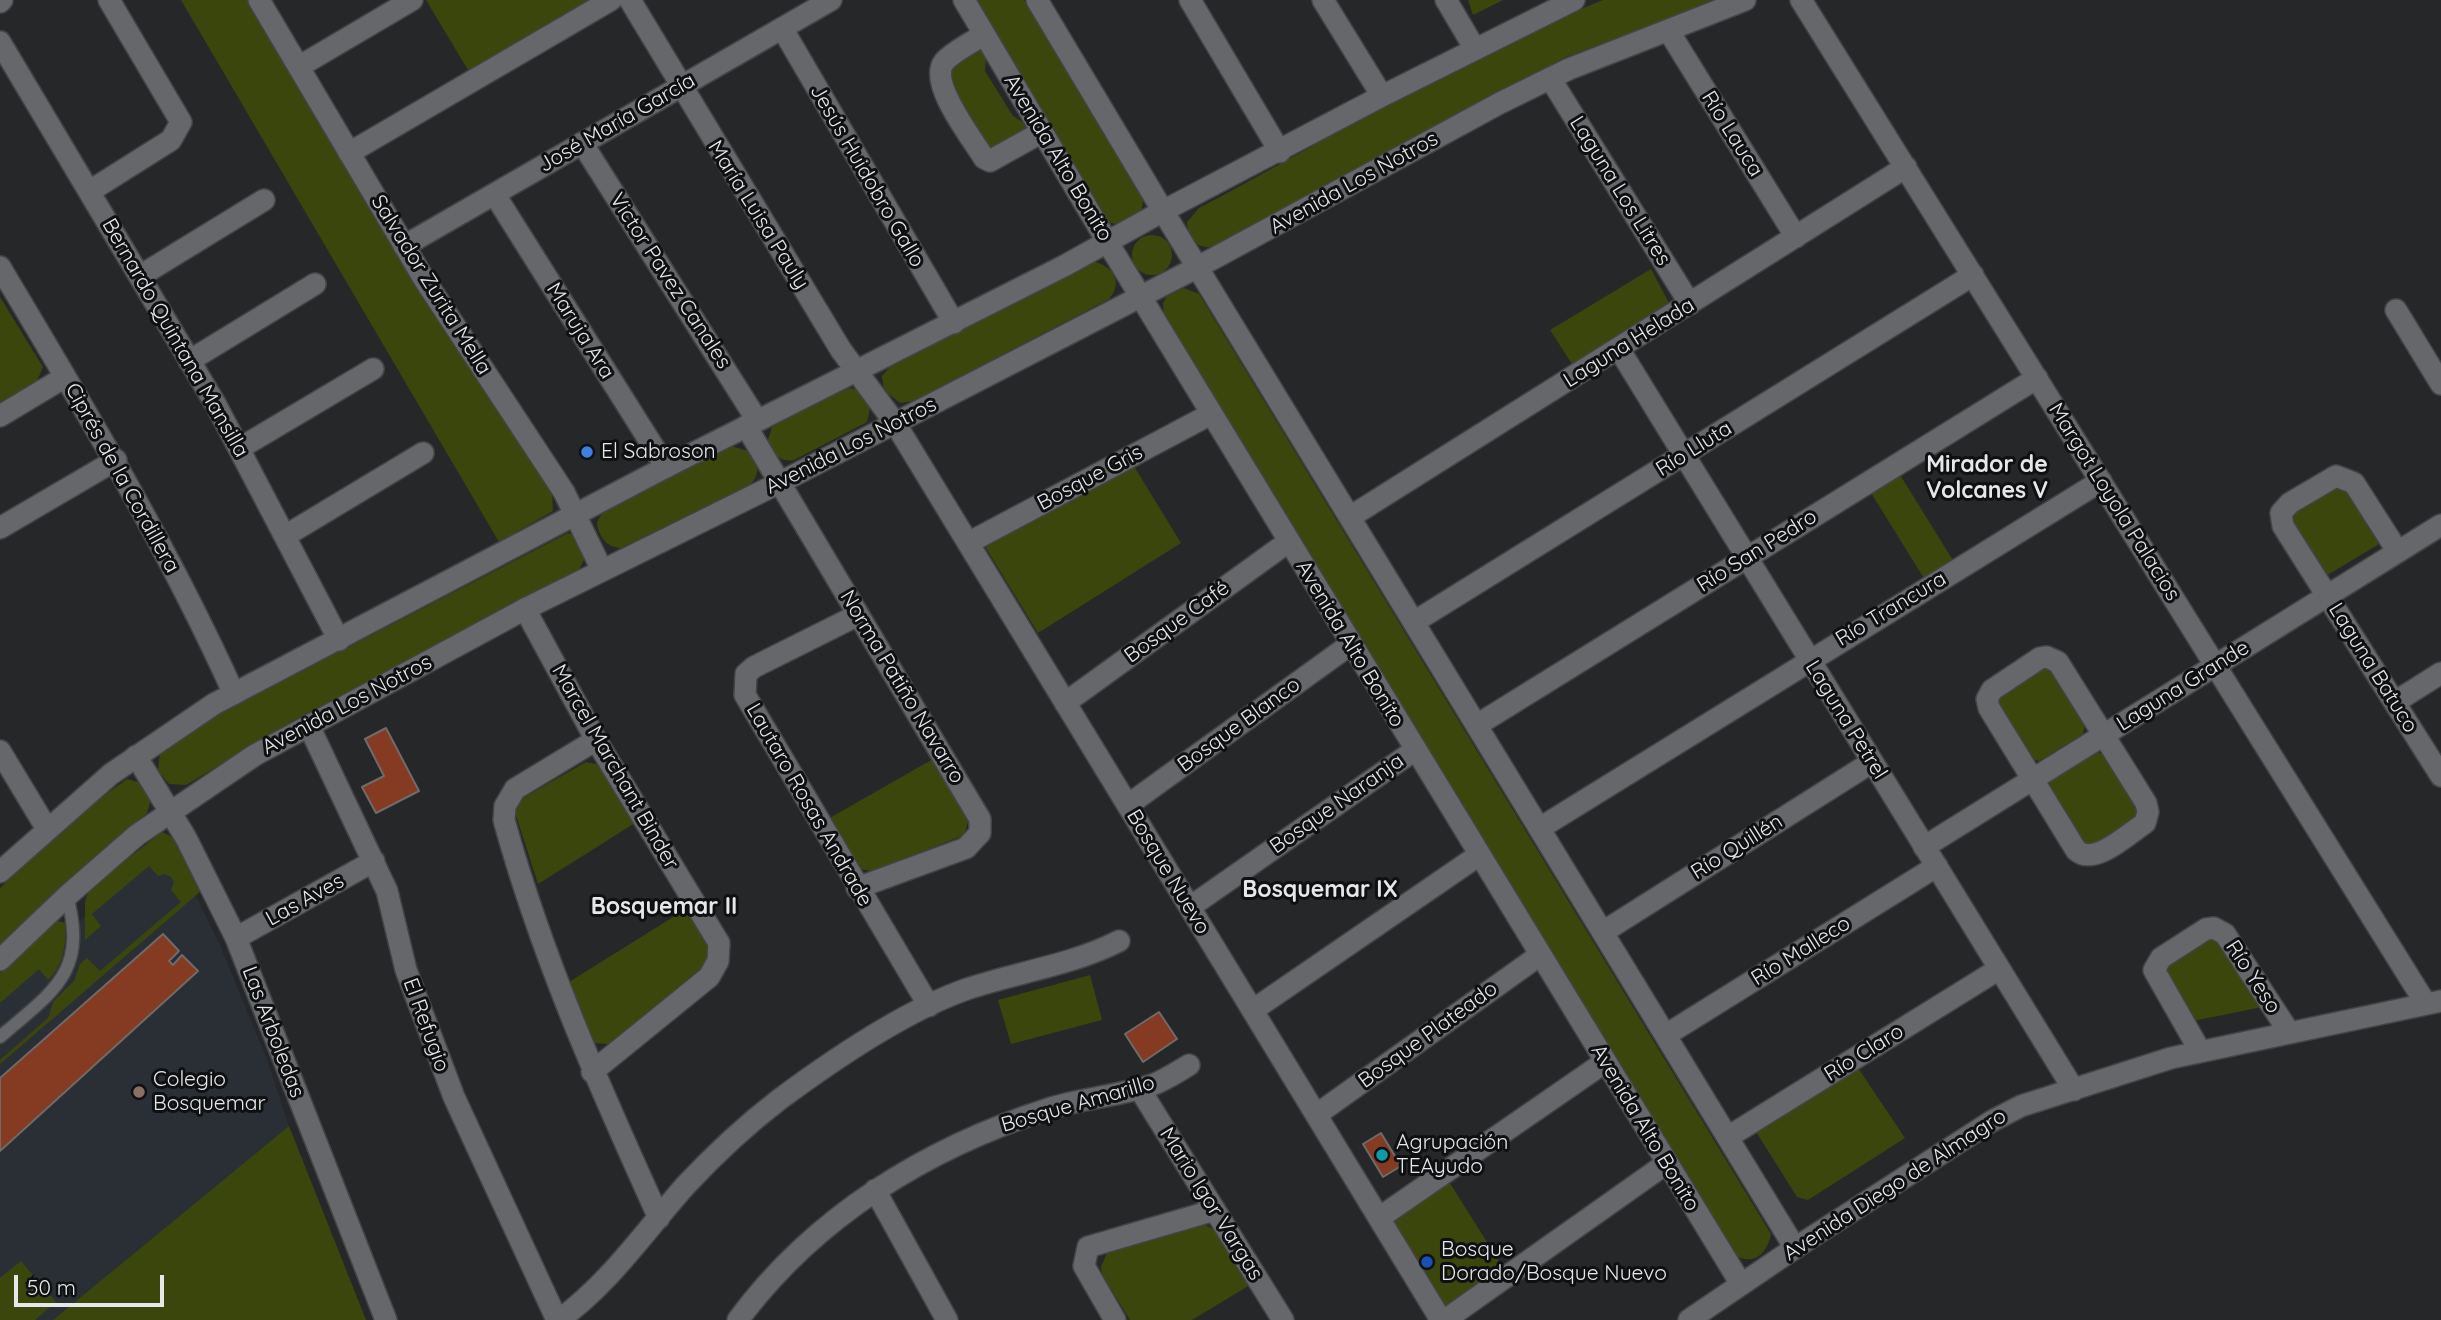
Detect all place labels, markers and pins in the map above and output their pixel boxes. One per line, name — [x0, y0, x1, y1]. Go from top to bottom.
place label: El Sabroson — [601, 439, 716, 465]
marker: El Sabroson — [579, 444, 595, 460]
place label: Colegio Bosquemar — [153, 1067, 266, 1117]
marker: Colegio Bosquemar — [131, 1084, 147, 1100]
place label: Agrupación TEAyudo — [1396, 1130, 1508, 1180]
marker: Agrupación TEAyudo — [1374, 1147, 1390, 1163]
place label: Bosque Dorado/Bosque Nuevo — [1441, 1237, 1667, 1287]
marker: Bosque Dorado/Bosque Nuevo — [1419, 1254, 1435, 1270]

